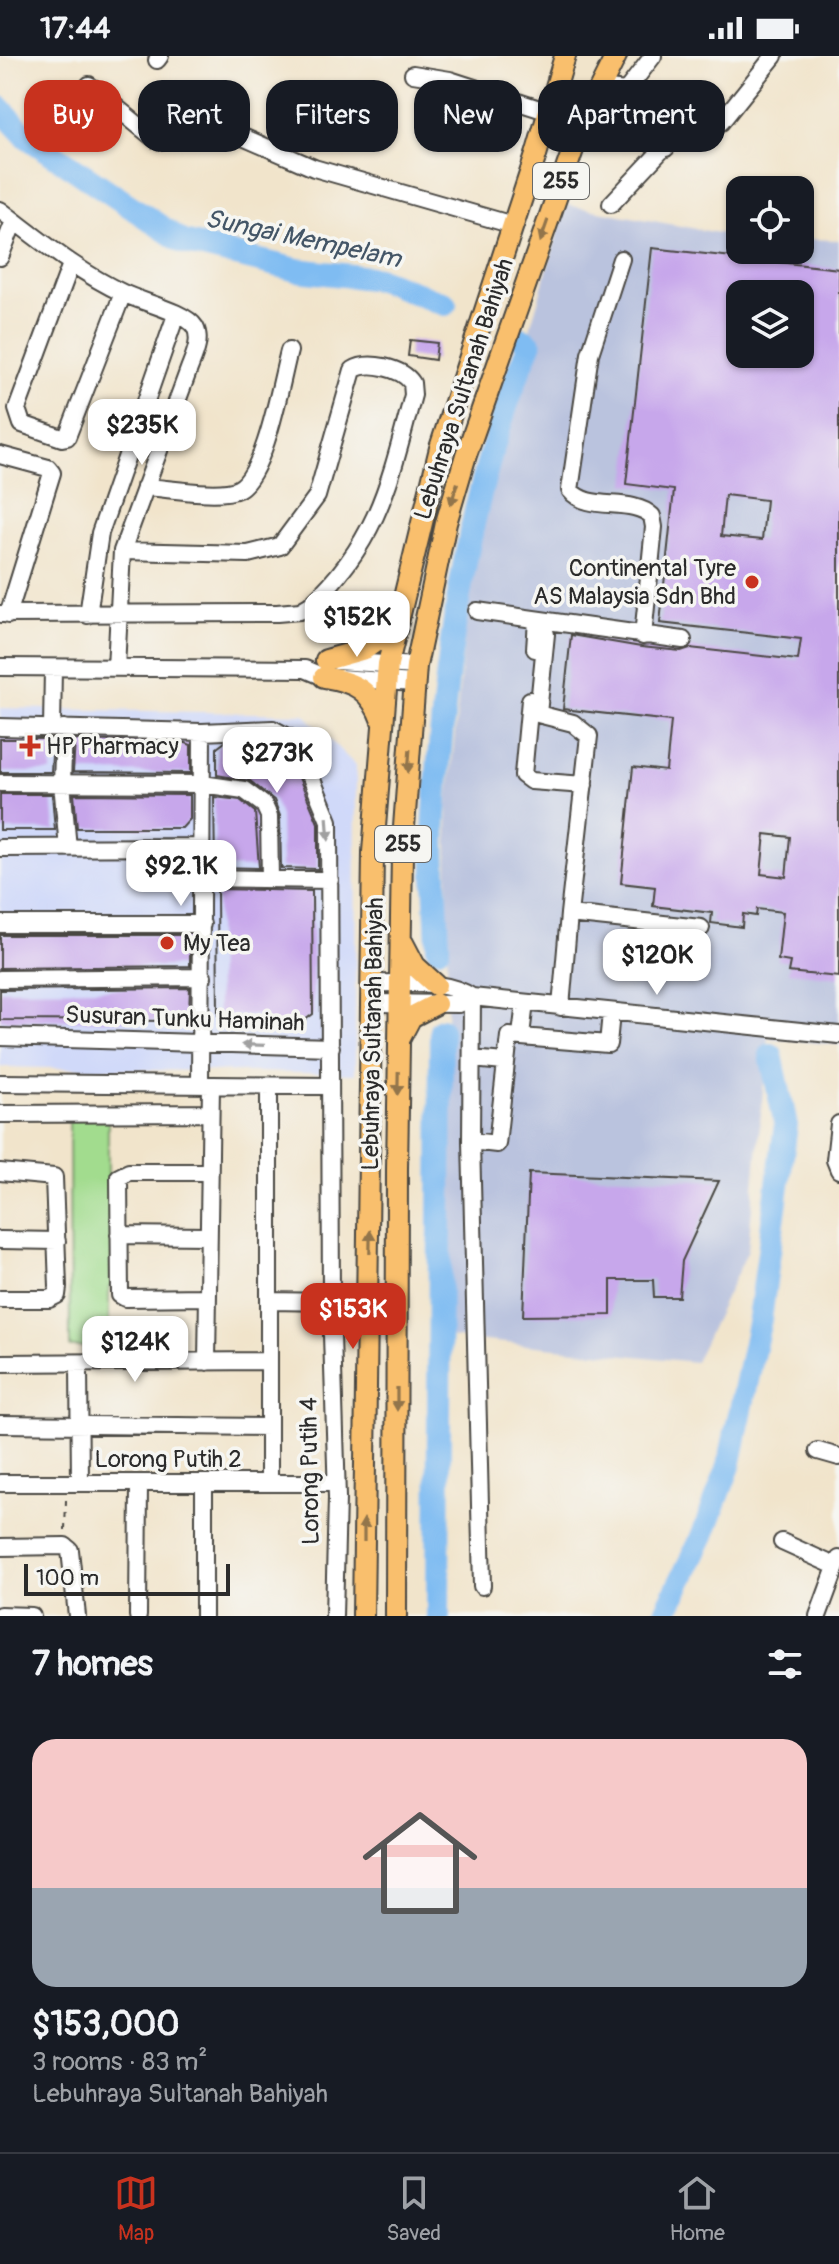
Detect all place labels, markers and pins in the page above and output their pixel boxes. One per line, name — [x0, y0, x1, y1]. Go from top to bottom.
pin: $235K — [86, 399, 198, 467]
place label: Continental Tyre AS Malaysia Sdn Bhd — [533, 554, 736, 611]
marker: Continental Tyre AS Malaysia Sdn Bhd — [743, 573, 761, 591]
pin: $152K — [301, 591, 413, 659]
pin: $273K — [221, 727, 333, 795]
place label: HP Pharmacy — [46, 732, 179, 761]
marker: HP Pharmacy — [21, 737, 39, 755]
pin: $92.1K — [116, 840, 246, 908]
place label: My Tea — [183, 929, 251, 958]
pin: $120K — [601, 929, 713, 997]
marker: My Tea — [158, 934, 176, 952]
pin: $153K — [297, 1283, 409, 1351]
pin: $124K — [79, 1316, 191, 1384]

